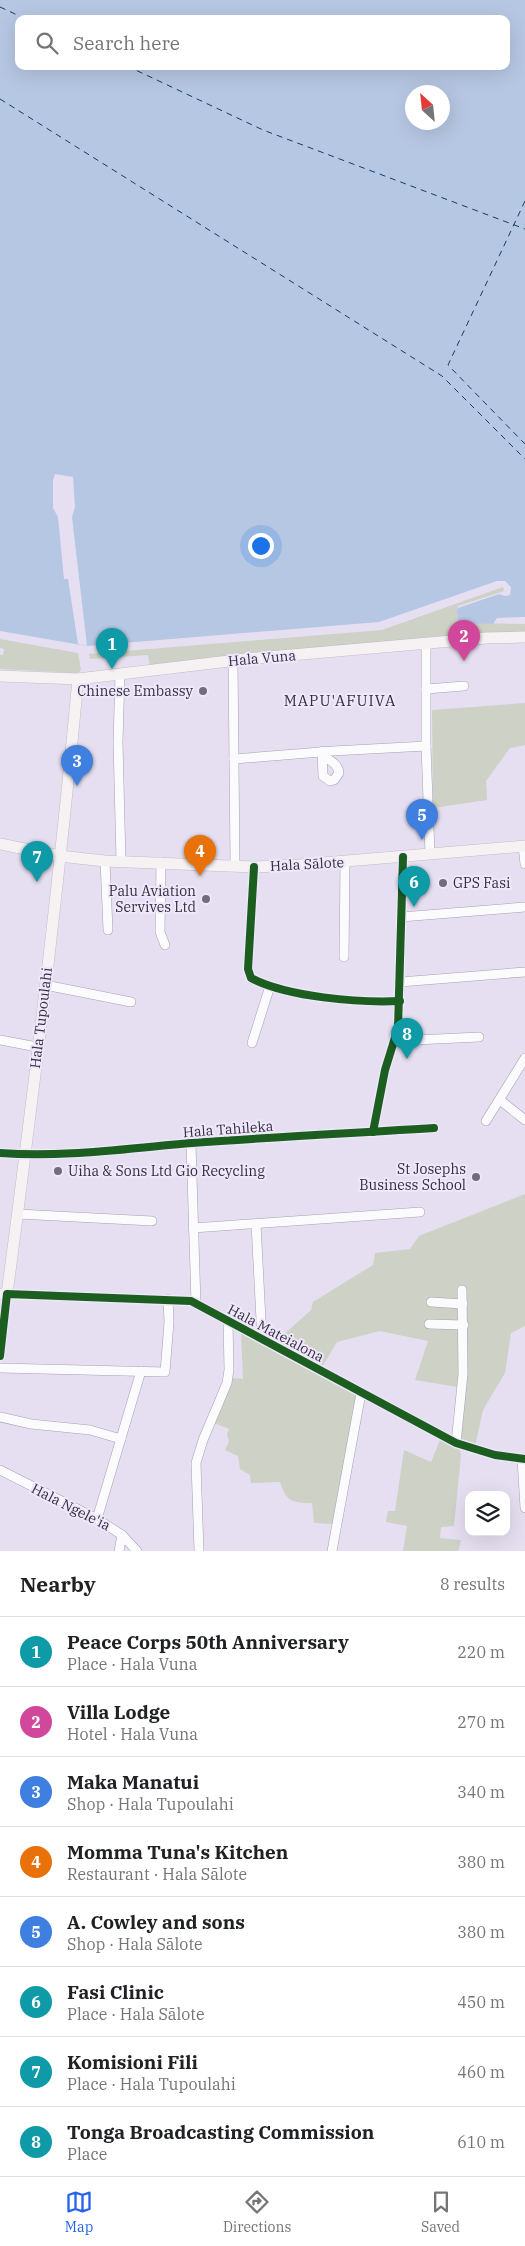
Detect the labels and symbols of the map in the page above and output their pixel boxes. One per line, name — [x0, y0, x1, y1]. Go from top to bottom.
north arrow — [405, 85, 450, 130]
your location — [248, 533, 274, 559]
pin: 2 — [448, 620, 480, 661]
pin: 1 — [96, 628, 128, 669]
street label: Hala Vuna — [227, 646, 297, 670]
place label: Chinese Embassy — [77, 682, 194, 700]
marker: Chinese Embassy — [197, 685, 209, 697]
district label: MAPU'AFUIVA — [284, 691, 396, 710]
pin: 3 — [61, 745, 93, 786]
pin: 5 — [406, 799, 438, 840]
pin: 4 — [184, 835, 216, 876]
pin: 7 — [21, 841, 53, 882]
street label: Hala Sālote — [269, 853, 345, 875]
pin: 6 — [398, 866, 430, 907]
place label: GPS Fasi — [453, 874, 510, 892]
marker: GPS Fasi — [437, 877, 449, 889]
place label: Palu Aviation Servives Ltd — [109, 882, 196, 916]
marker: Palu Aviation Servives Ltd — [200, 893, 212, 905]
street label: Hala Tupoulahi — [26, 967, 56, 1069]
pin: 8 — [391, 1018, 423, 1059]
street label: Hala Tahileka — [182, 1117, 274, 1141]
place label: St Josephs Business School — [359, 1160, 466, 1194]
place label: Uiha & Sons Ltd Gio Recycling — [68, 1162, 265, 1180]
marker: Uiha & Sons Ltd Gio Recycling — [52, 1165, 64, 1177]
marker: St Josephs Business School — [470, 1171, 482, 1183]
street label: Hala Mateialona — [225, 1300, 328, 1366]
street label: Hala Ngele'ia — [28, 1479, 114, 1535]

